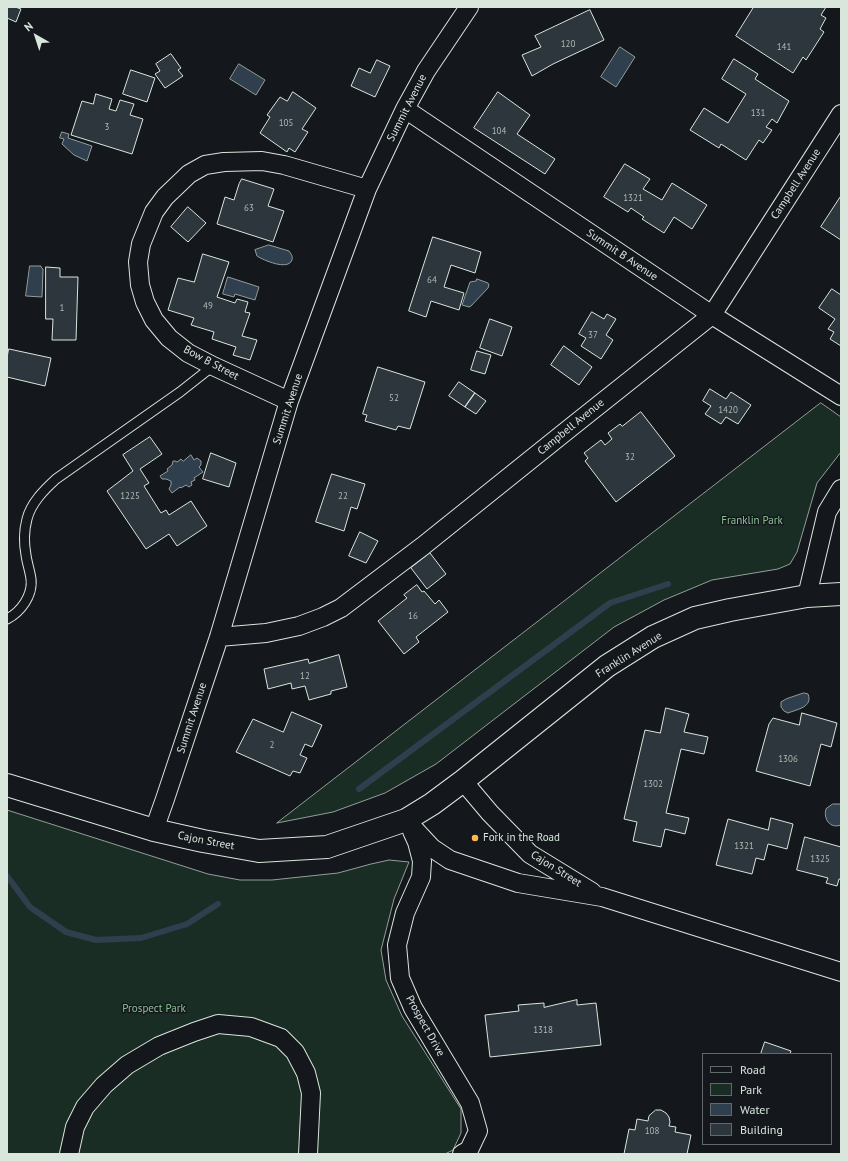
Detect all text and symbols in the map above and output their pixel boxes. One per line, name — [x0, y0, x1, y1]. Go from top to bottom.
north arrow — [16, 16, 56, 56]
text: N — [21, 19, 36, 34]
house number: 120 — [561, 39, 575, 49]
house number: 141 — [777, 42, 791, 52]
street label: Summit Avenue — [384, 72, 430, 144]
house number: 131 — [751, 108, 765, 118]
house number: 105 — [279, 118, 293, 128]
house number: 3 — [105, 122, 109, 132]
house number: 104 — [492, 126, 506, 136]
street label: Campbell Avenue — [768, 146, 824, 222]
house number: 1321 — [623, 193, 643, 203]
house number: 63 — [244, 203, 254, 213]
street label: Summit B Avenue — [584, 226, 660, 284]
house number: 64 — [427, 275, 437, 285]
house number: 49 — [203, 301, 213, 311]
house number: 1 — [60, 303, 64, 313]
house number: 37 — [588, 330, 598, 340]
street label: Bow B Street — [181, 343, 241, 383]
street label: Summit Avenue — [270, 372, 306, 446]
house number: 52 — [389, 393, 399, 403]
street label: Campbell Avenue — [535, 396, 607, 458]
house number: 1420 — [718, 405, 738, 415]
house number: 32 — [625, 452, 635, 462]
house number: 1225 — [120, 491, 140, 501]
house number: 22 — [338, 491, 348, 501]
park label: Franklin Park — [721, 514, 783, 528]
house number: 16 — [408, 611, 418, 621]
street label: Franklin Avenue — [593, 629, 665, 681]
house number: 12 — [300, 671, 310, 681]
street label: Summit Avenue — [174, 681, 210, 755]
house number: 2 — [270, 740, 274, 750]
house number: 1306 — [778, 754, 798, 764]
house number: 1302 — [643, 779, 663, 789]
street label: Cajon Street — [177, 829, 235, 853]
place label: Fork in the Road — [483, 831, 560, 845]
marker: Fork in the Road — [470, 833, 480, 843]
house number: 1321 — [734, 841, 754, 851]
street label: Cajon Street — [528, 848, 584, 890]
house number: 1325 — [810, 854, 830, 864]
street label: Prospect Drive — [403, 993, 447, 1059]
park label: Prospect Park — [122, 1002, 186, 1016]
house number: 1318 — [533, 1025, 553, 1035]
legend — [702, 1053, 832, 1145]
text: Road — [740, 1062, 765, 1077]
text: Park — [740, 1082, 762, 1097]
text: Water — [740, 1102, 770, 1117]
text: Building — [740, 1122, 783, 1137]
house number: 108 — [645, 1126, 659, 1136]

